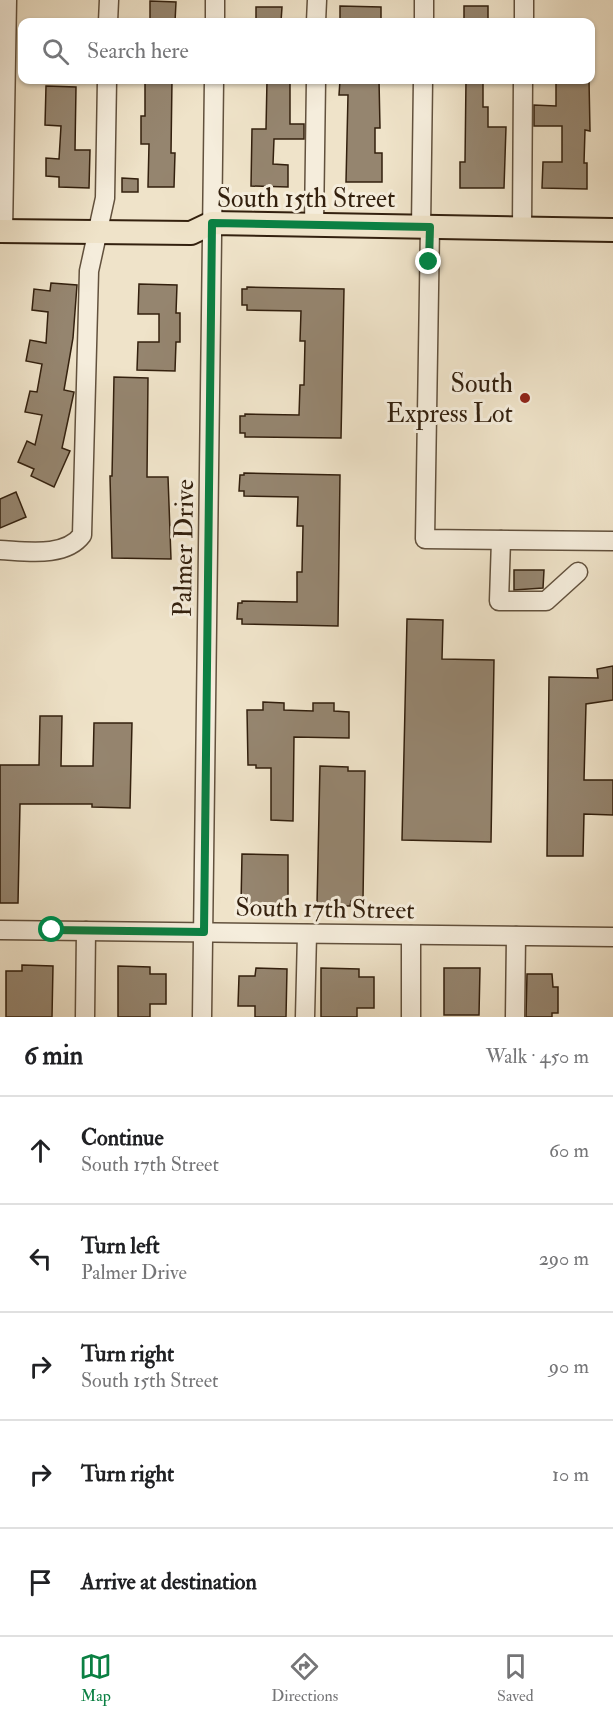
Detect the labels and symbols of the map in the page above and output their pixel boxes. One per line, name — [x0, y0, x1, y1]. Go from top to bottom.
street label: South 15th Street — [217, 183, 395, 215]
route end — [415, 248, 441, 274]
place label: South Express Lot — [386, 368, 513, 431]
marker: South Express Lot — [518, 391, 532, 405]
street label: Palmer Drive — [167, 479, 201, 617]
street label: South 17th Street — [235, 891, 415, 927]
route start — [38, 916, 64, 942]

